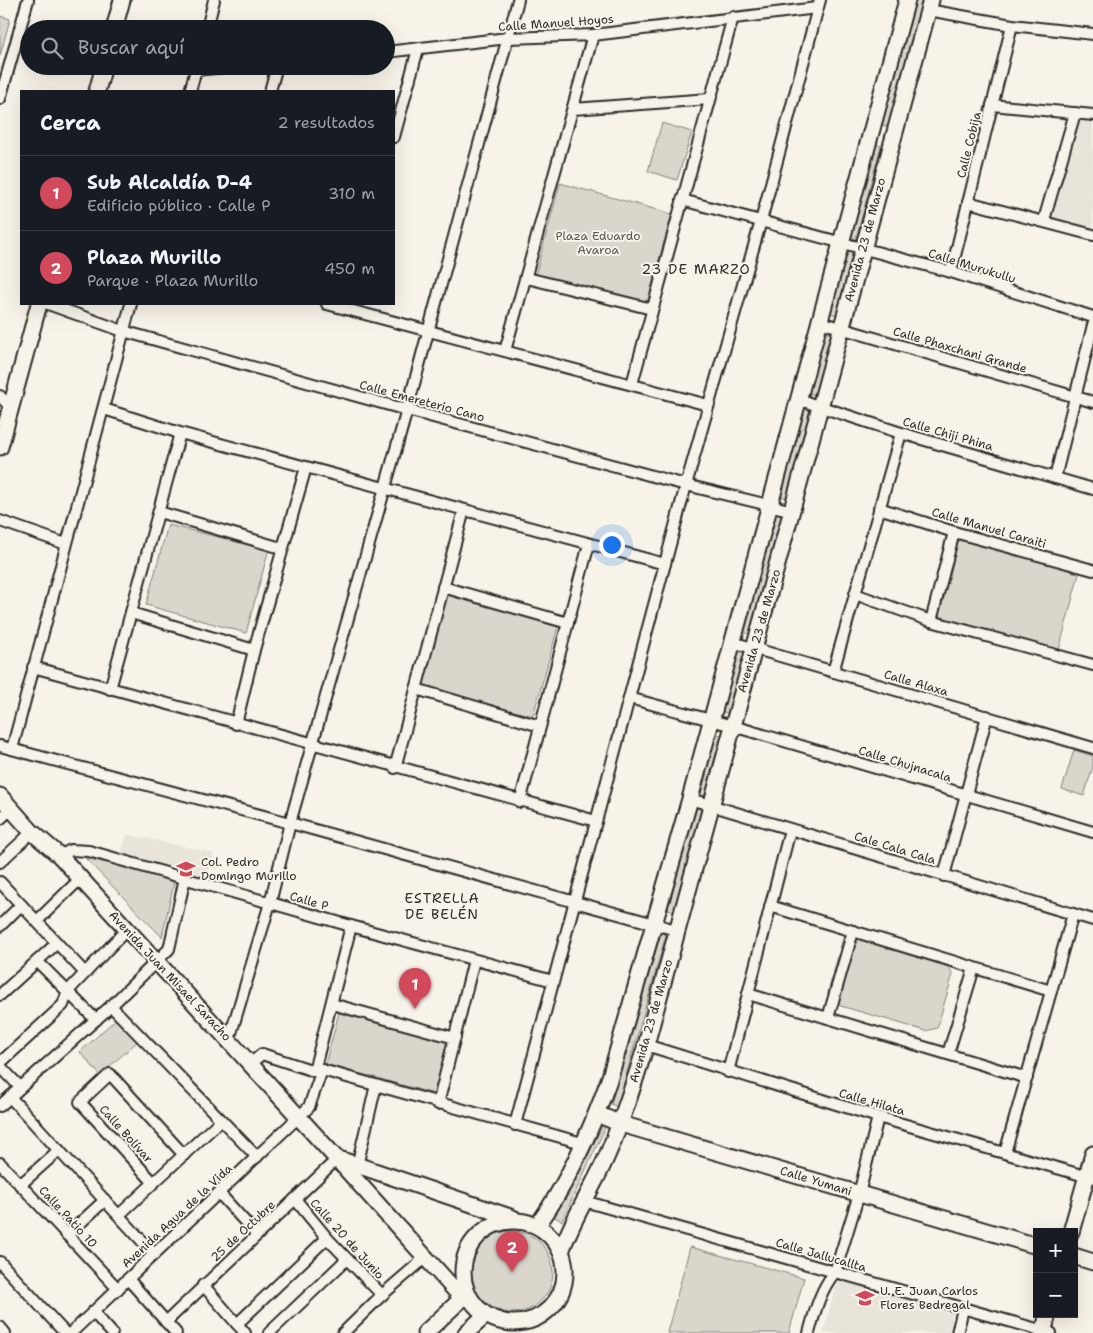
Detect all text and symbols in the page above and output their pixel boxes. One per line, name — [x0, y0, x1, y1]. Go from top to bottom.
street label: Calle Manuel Hoyos — [498, 11, 614, 35]
search box — [20, 20, 395, 75]
icon: search — [38, 34, 66, 62]
text: Buscar aquí — [78, 35, 184, 60]
text: Cerca — [40, 109, 101, 137]
street label: Calle Cobija — [953, 110, 985, 180]
text: 2 resultados — [277, 112, 375, 133]
text: Sub Alcaldía D-4 — [87, 170, 252, 195]
street label: Avenida 23 de Marzo — [841, 176, 889, 304]
text: 1 — [52, 183, 60, 204]
text: 310 m — [328, 183, 375, 204]
text: Edificio público · Calle P — [87, 195, 271, 216]
park label: Plaza Eduardo Avaroa — [556, 228, 640, 258]
text: Plaza Murillo — [87, 245, 221, 270]
street label: Calle Murukullu — [926, 245, 1018, 287]
text: 2 — [50, 258, 62, 279]
text: 450 m — [324, 258, 375, 279]
district label: 23 DE MARZO — [641, 260, 751, 278]
text: Parque · Plaza Murillo — [87, 270, 258, 291]
street label: Calle Phaxchani Grande — [891, 323, 1029, 377]
street label: Calle Emereterio Cano — [358, 377, 486, 425]
street label: Calle Chiji Phina — [901, 413, 996, 455]
street label: Calle Manuel Caraiti — [930, 504, 1048, 552]
your location — [599, 532, 625, 558]
street label: Avenida 23 de Marzo — [734, 567, 784, 695]
street label: Calle Alaxa — [882, 666, 950, 700]
street label: Calle Chujnacala — [857, 742, 954, 786]
street label: Cale Cala Cala — [852, 828, 938, 868]
place label: Col. Pedro Domingo Murillo — [201, 854, 297, 884]
school or university icon: Col. Pedro Domingo Murillo — [175, 858, 197, 880]
street label: Calle P — [288, 888, 330, 914]
district label: ESTRELLA DE BELÉN — [404, 889, 480, 923]
street label: Avenida Juan Misael Saracho — [105, 907, 235, 1045]
street label: Avenida 23 de Marzo — [626, 957, 676, 1085]
pin: 1 — [399, 968, 431, 1009]
street label: Calle Hilata — [837, 1085, 907, 1119]
street label: Calle Bolívar — [96, 1102, 157, 1167]
street label: Avenida Agua de la Vida — [118, 1160, 236, 1271]
street label: Calle Yumani — [778, 1162, 854, 1200]
street label: Calle Patio 10 — [35, 1183, 101, 1251]
street label: Calle 20 de Junio — [307, 1195, 387, 1283]
street label: 25 de Octubre — [207, 1197, 279, 1265]
map controls — [1033, 1228, 1078, 1318]
button: + — [1033, 1228, 1078, 1273]
pin: 2 — [496, 1231, 528, 1272]
street label: Calle Jallucallta — [774, 1234, 869, 1276]
button: − — [1033, 1273, 1078, 1318]
place label: U. E. Juan Carlos Flores Bedregal — [880, 1283, 978, 1313]
school or university icon: U. E. Juan Carlos Flores Bedregal — [854, 1287, 876, 1309]

